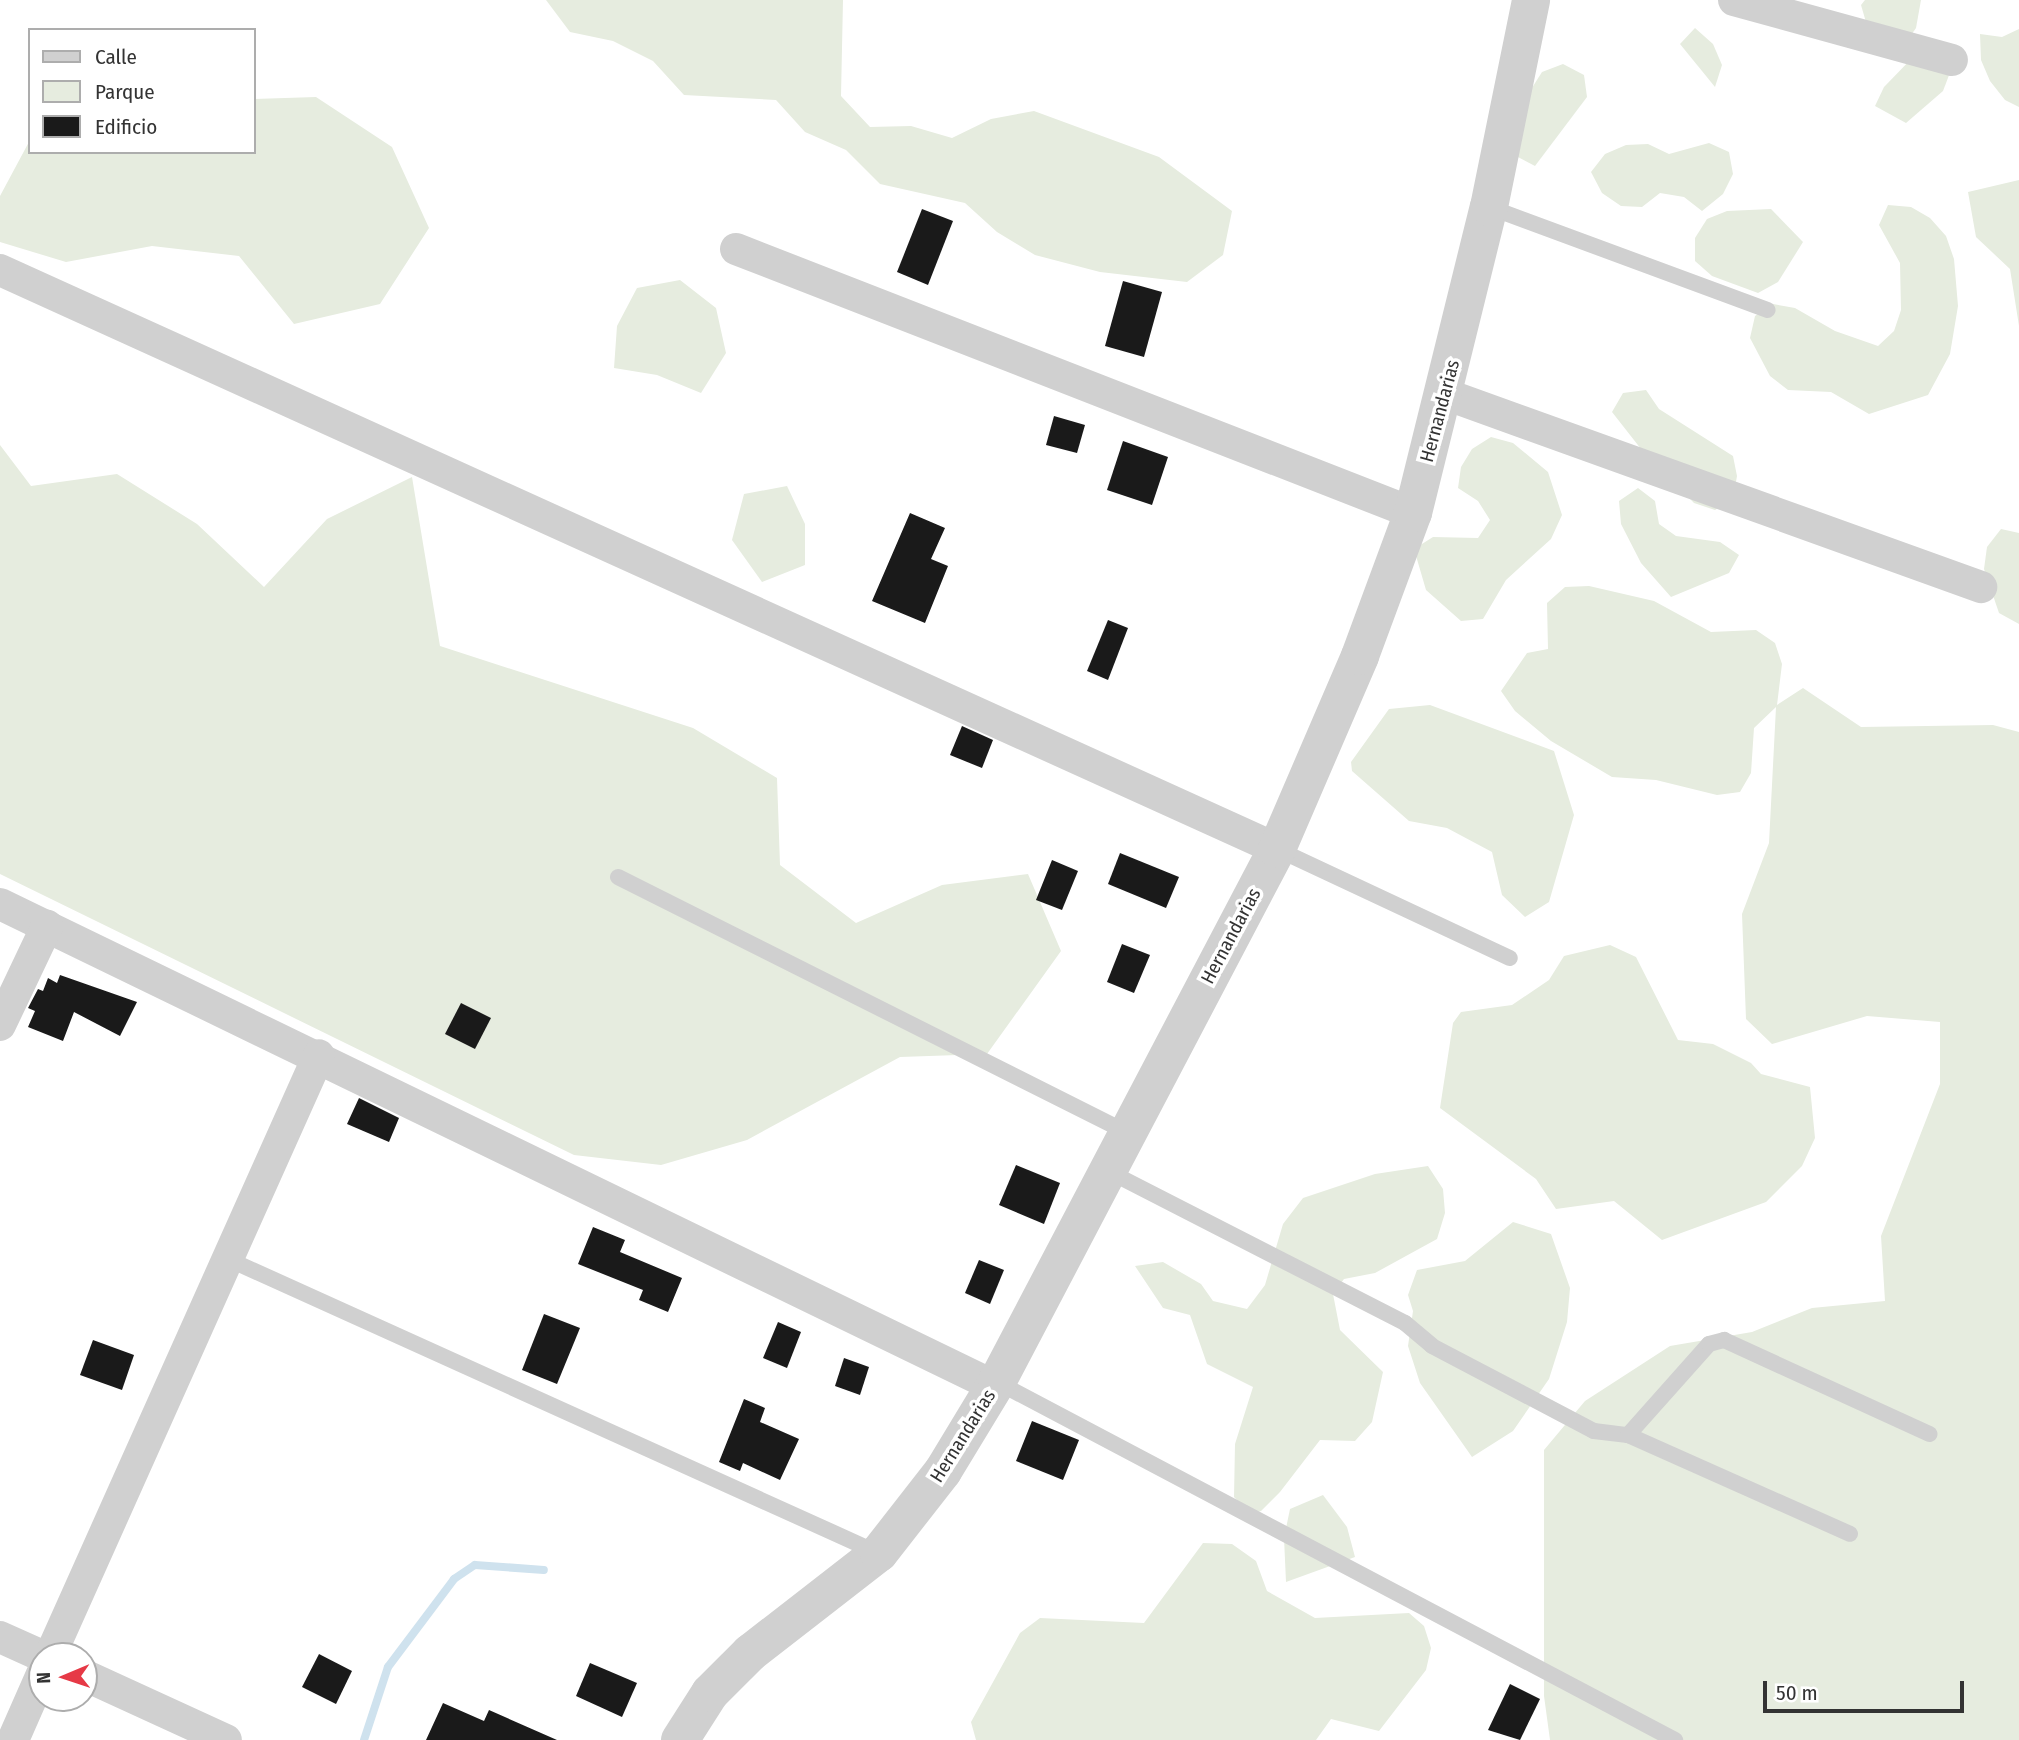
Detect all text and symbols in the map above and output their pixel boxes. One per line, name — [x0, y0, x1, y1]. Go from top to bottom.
legend — [28, 28, 256, 154]
text: Calle — [95, 44, 137, 70]
text: Parque — [95, 79, 155, 105]
text: Edificio — [95, 114, 157, 140]
street label: Hernandarias — [1415, 357, 1465, 465]
street label: Hernandarias — [1196, 884, 1266, 988]
street label: Hernandarias — [925, 1385, 1001, 1487]
north arrow — [28, 1642, 98, 1712]
scale bar — [1767, 1666, 1968, 1710]
text: N — [32, 1672, 55, 1684]
text: 50 m — [1776, 1680, 1818, 1706]

